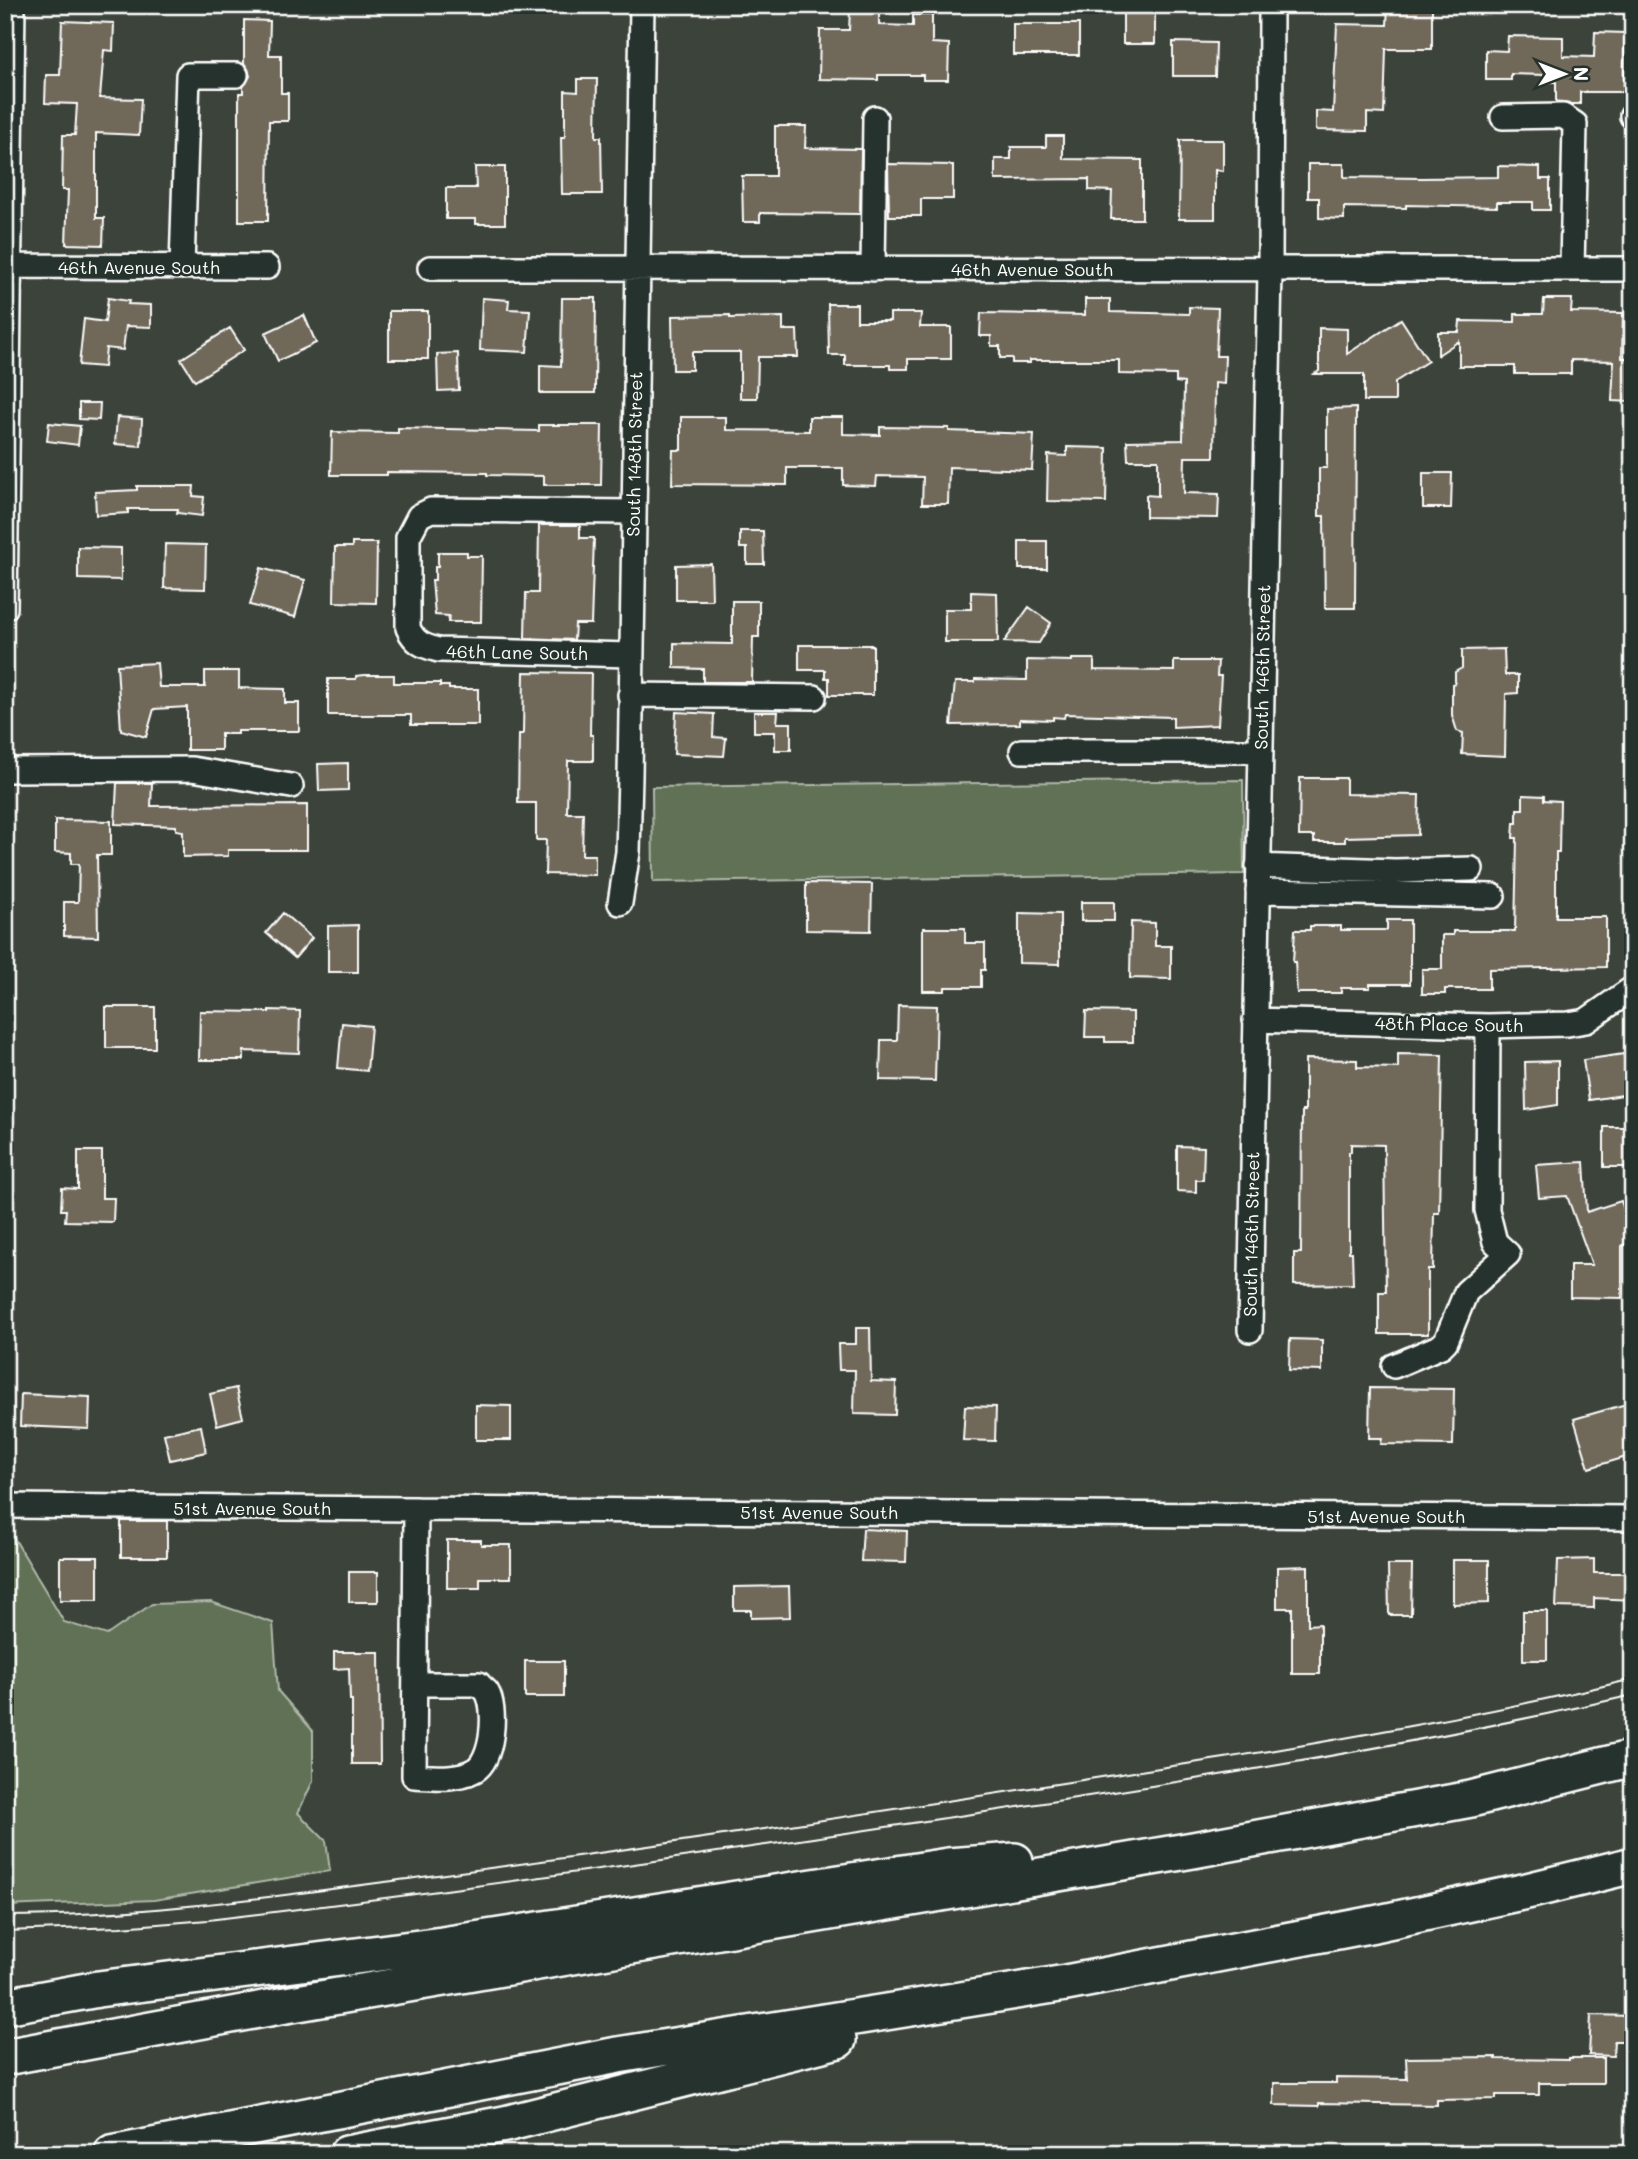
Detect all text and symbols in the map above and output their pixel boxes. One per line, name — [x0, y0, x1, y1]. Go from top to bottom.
north arrow — [1530, 38, 1600, 108]
text: N — [1569, 67, 1594, 81]
street label: 46th Avenue South — [58, 255, 220, 279]
street label: 46th Avenue South — [951, 257, 1113, 281]
street label: South 148th Street — [621, 371, 647, 537]
street label: South 146th Street — [1249, 584, 1275, 750]
street label: 46th Lane South — [446, 639, 588, 665]
street label: 48th Place South — [1375, 1011, 1523, 1037]
street label: South 146th Street — [1238, 1151, 1264, 1317]
street label: 51st Avenue South — [173, 1496, 331, 1520]
street label: 51st Avenue South — [740, 1500, 898, 1524]
street label: 51st Avenue South — [1307, 1504, 1465, 1528]

